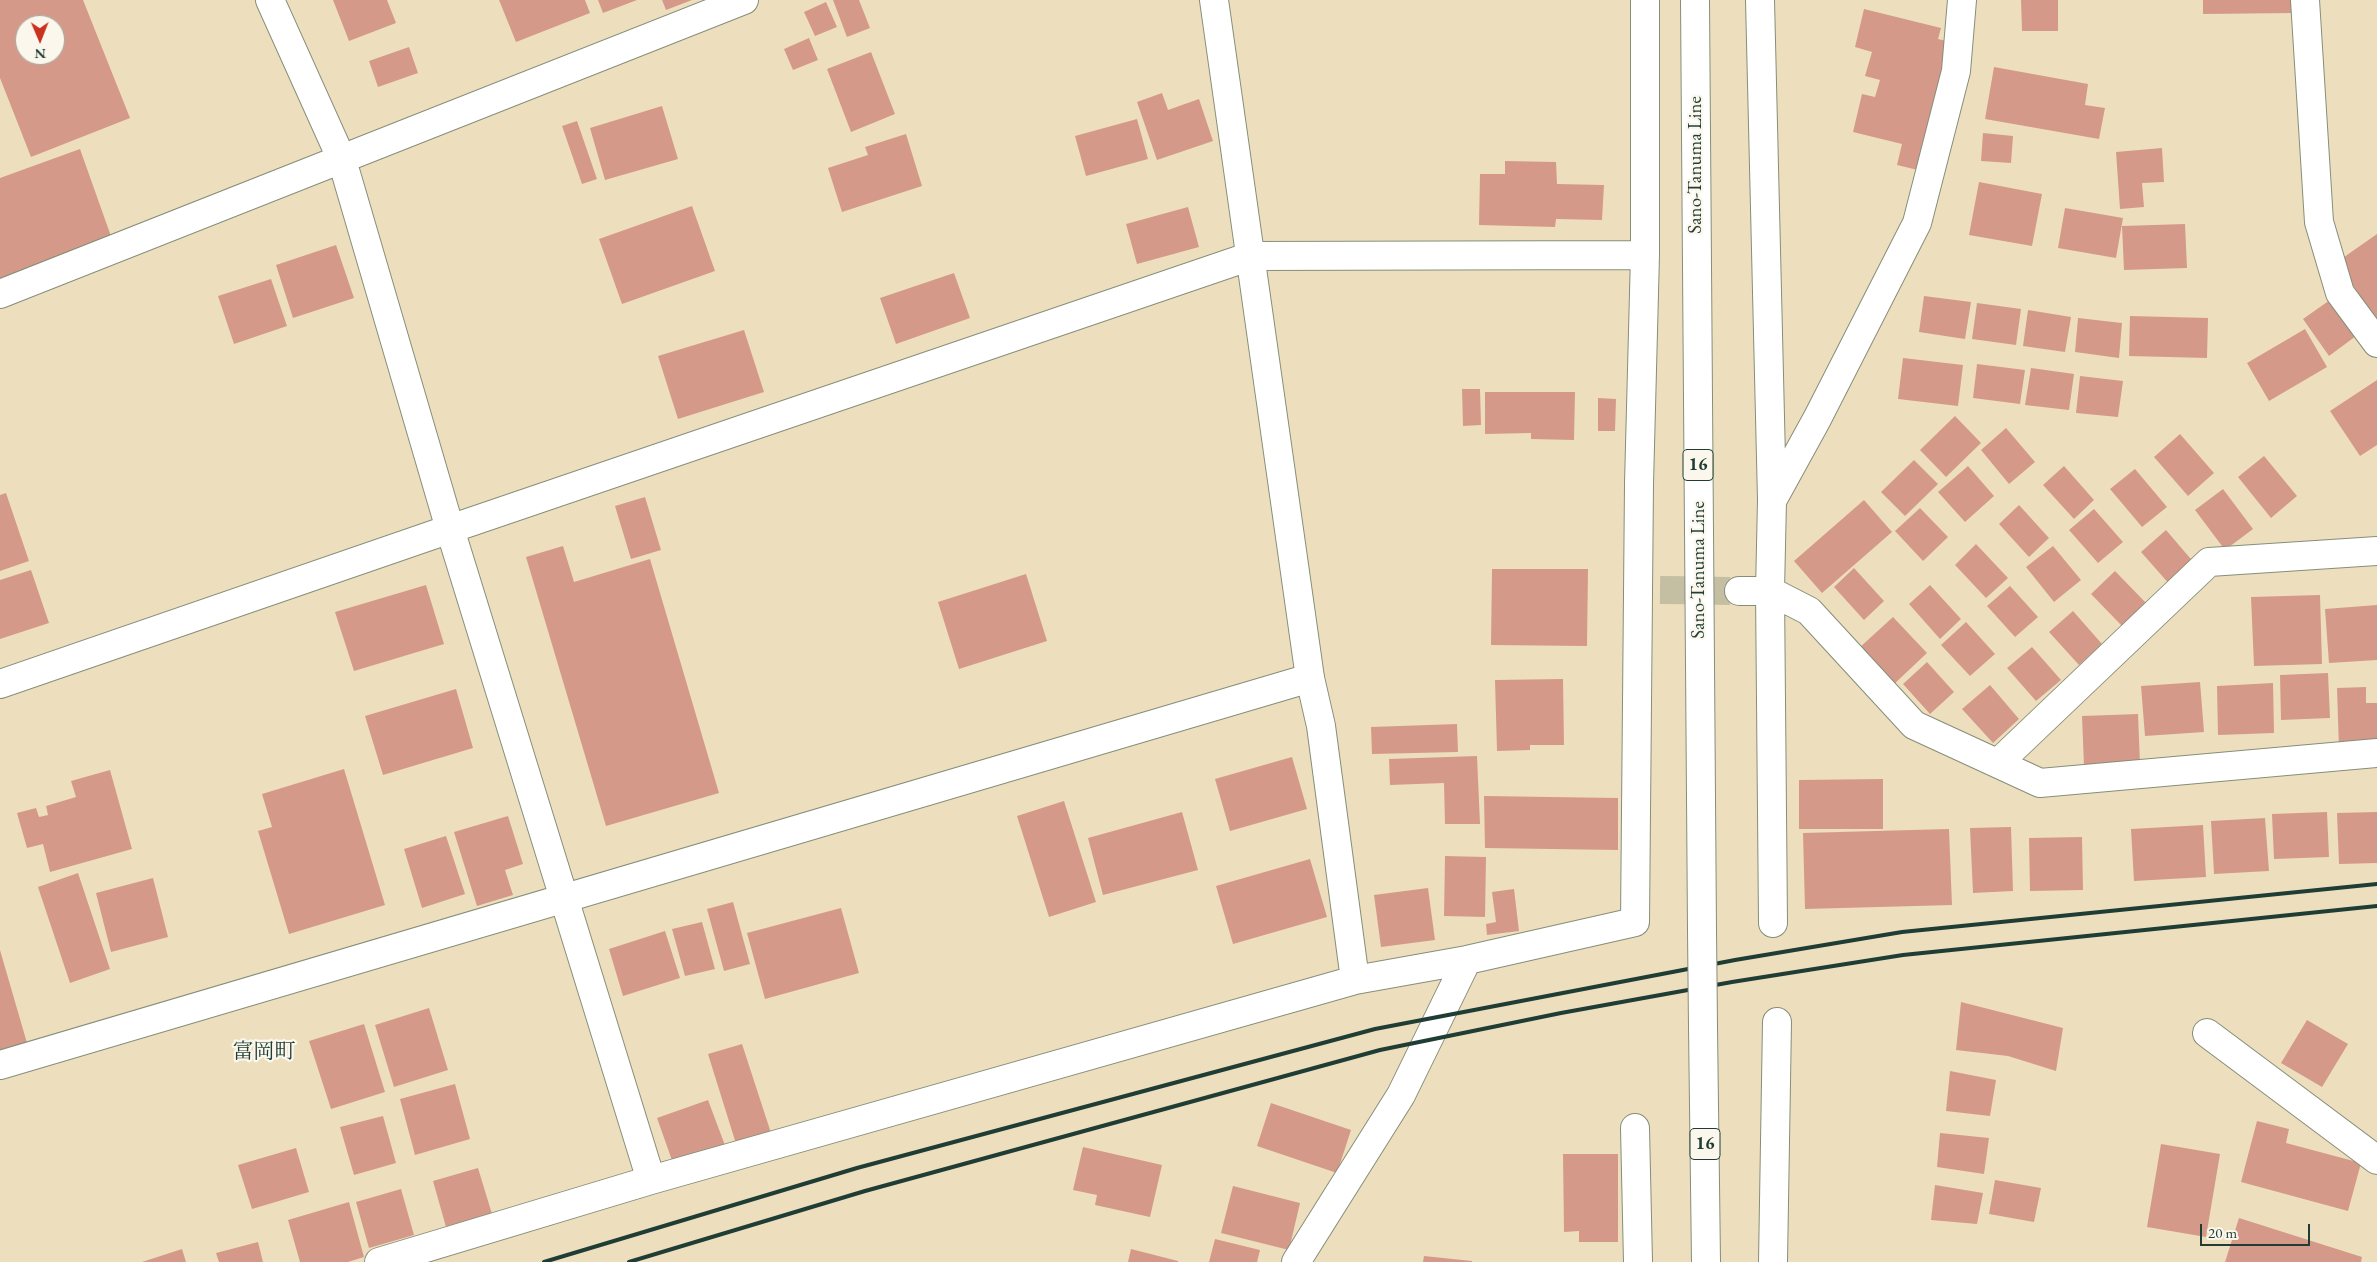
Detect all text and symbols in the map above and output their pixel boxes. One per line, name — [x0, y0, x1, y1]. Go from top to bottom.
north arrow — [15, 15, 65, 65]
text: N — [34, 45, 46, 63]
street label: Sano-Tanuma Line — [1685, 96, 1707, 234]
road number: 16 — [1683, 450, 1713, 480]
street label: Sano-Tanuma Line — [1688, 501, 1710, 639]
district label: 富岡町 — [233, 1039, 295, 1065]
road number: 16 — [1690, 1128, 1720, 1160]
scale bar — [2202, 1214, 2312, 1246]
text: 20 m — [2208, 1223, 2237, 1242]

